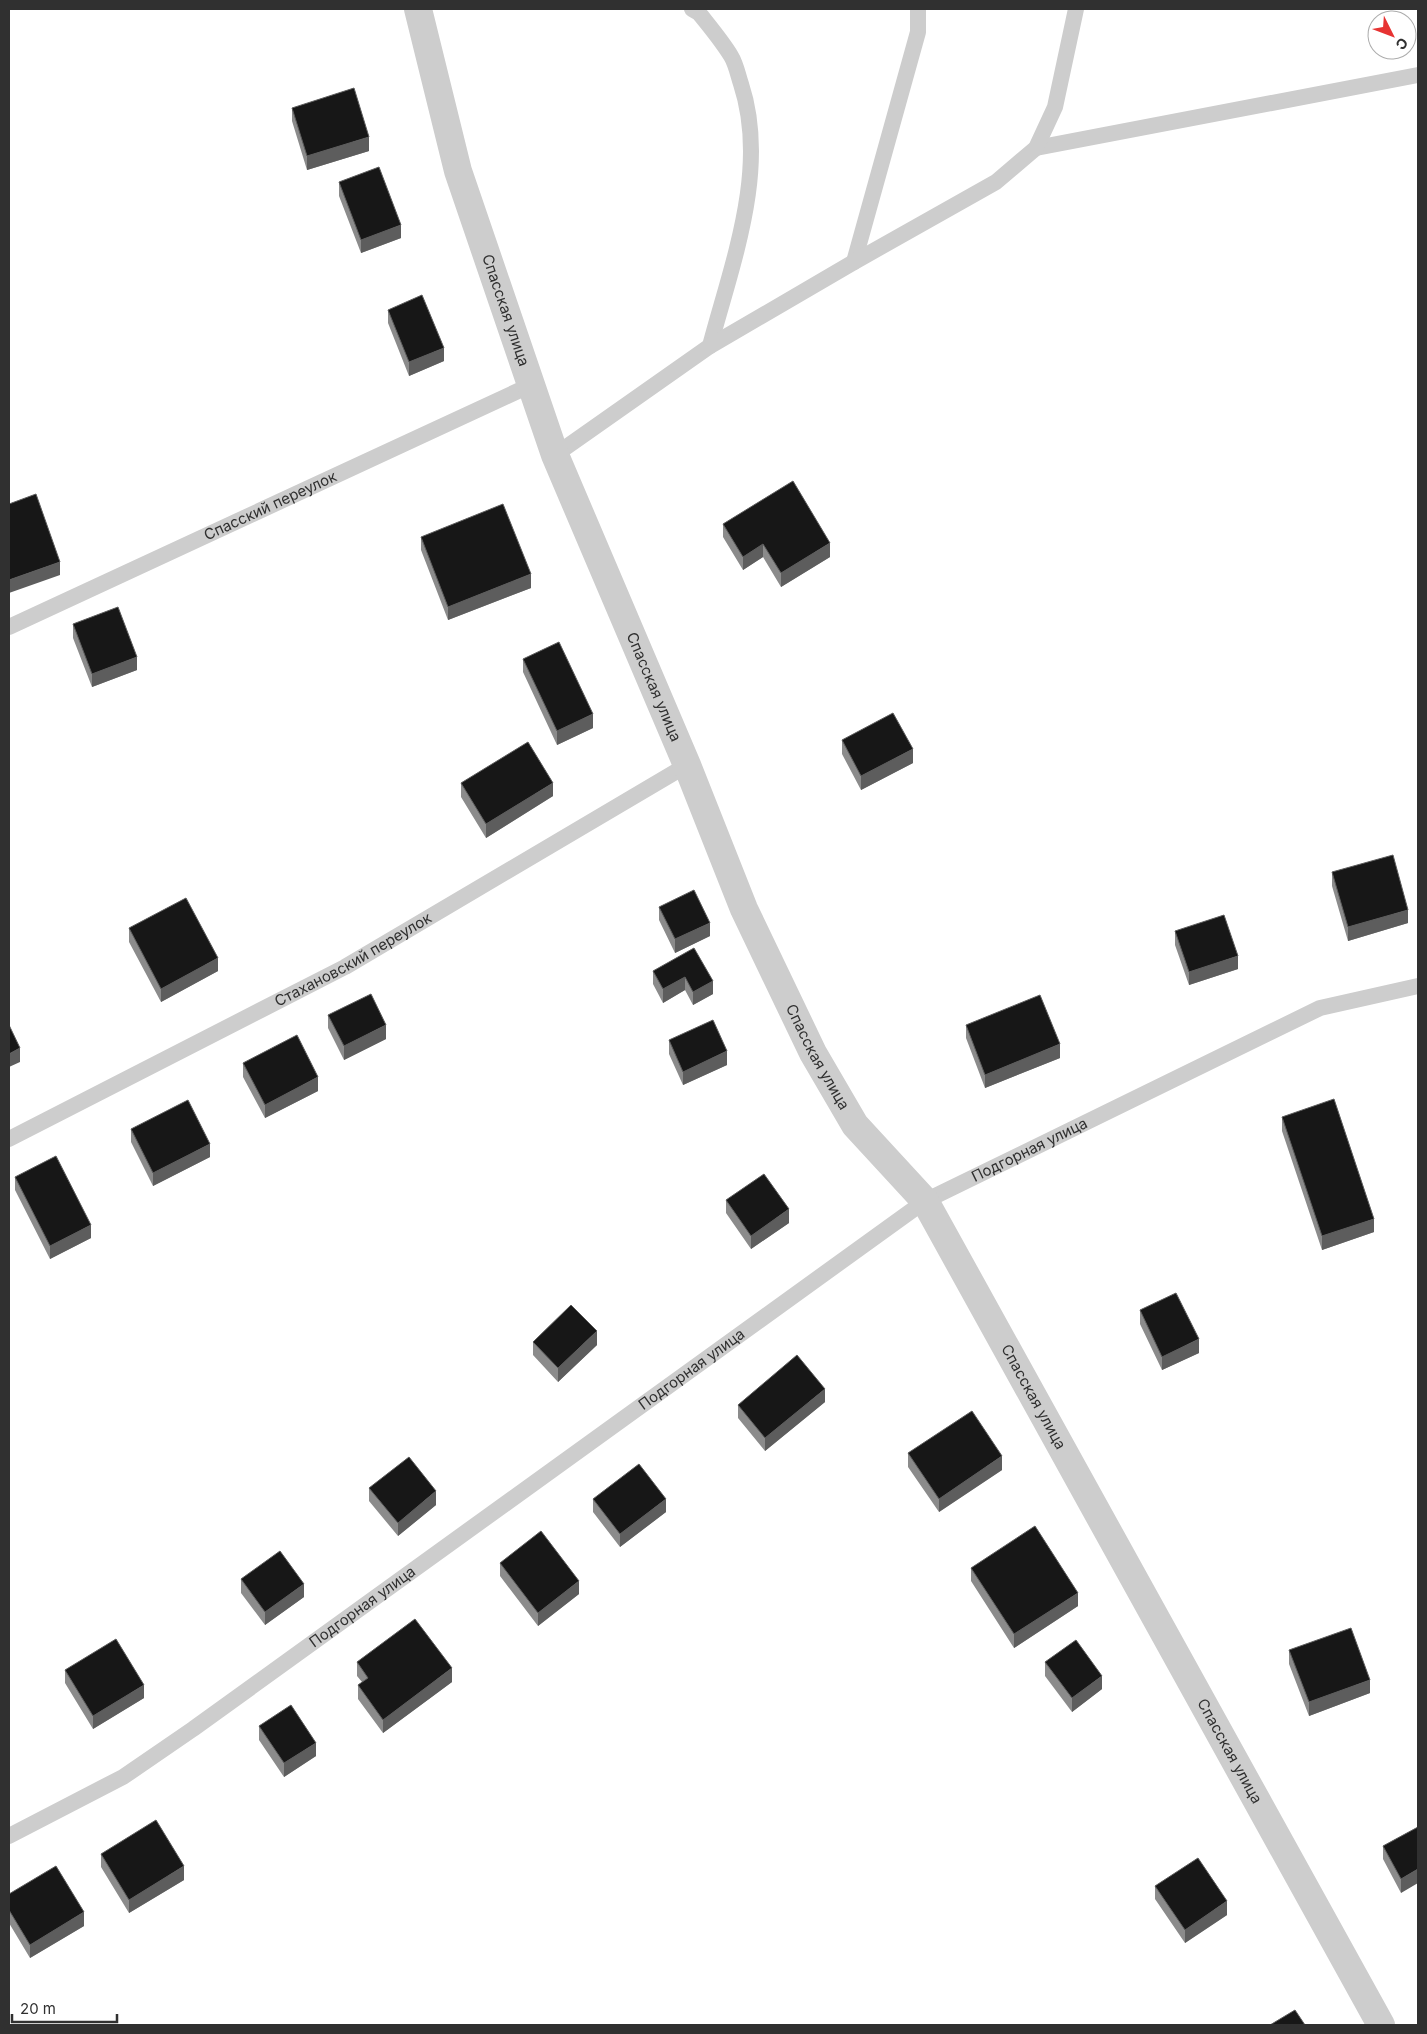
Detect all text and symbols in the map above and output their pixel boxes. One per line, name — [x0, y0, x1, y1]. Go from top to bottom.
north arrow — [1367, 10, 1417, 60]
text: С — [1392, 34, 1412, 54]
street label: Спасская улица — [478, 252, 534, 369]
street label: Спасский переулок — [201, 466, 340, 544]
street label: Спасская улица — [623, 629, 686, 744]
street label: Стахановский переулок — [271, 908, 435, 1011]
street label: Спасская улица — [782, 1001, 854, 1113]
street label: Подгорная улица — [968, 1113, 1090, 1186]
street label: Подгорная улица — [634, 1324, 748, 1414]
street label: Спасская улица — [997, 1341, 1071, 1452]
street label: Подгорная улица — [305, 1562, 419, 1651]
street label: Спасская улица — [1193, 1695, 1267, 1807]
scale bar — [12, 1992, 118, 2024]
text: 20 m — [20, 1999, 56, 2018]

